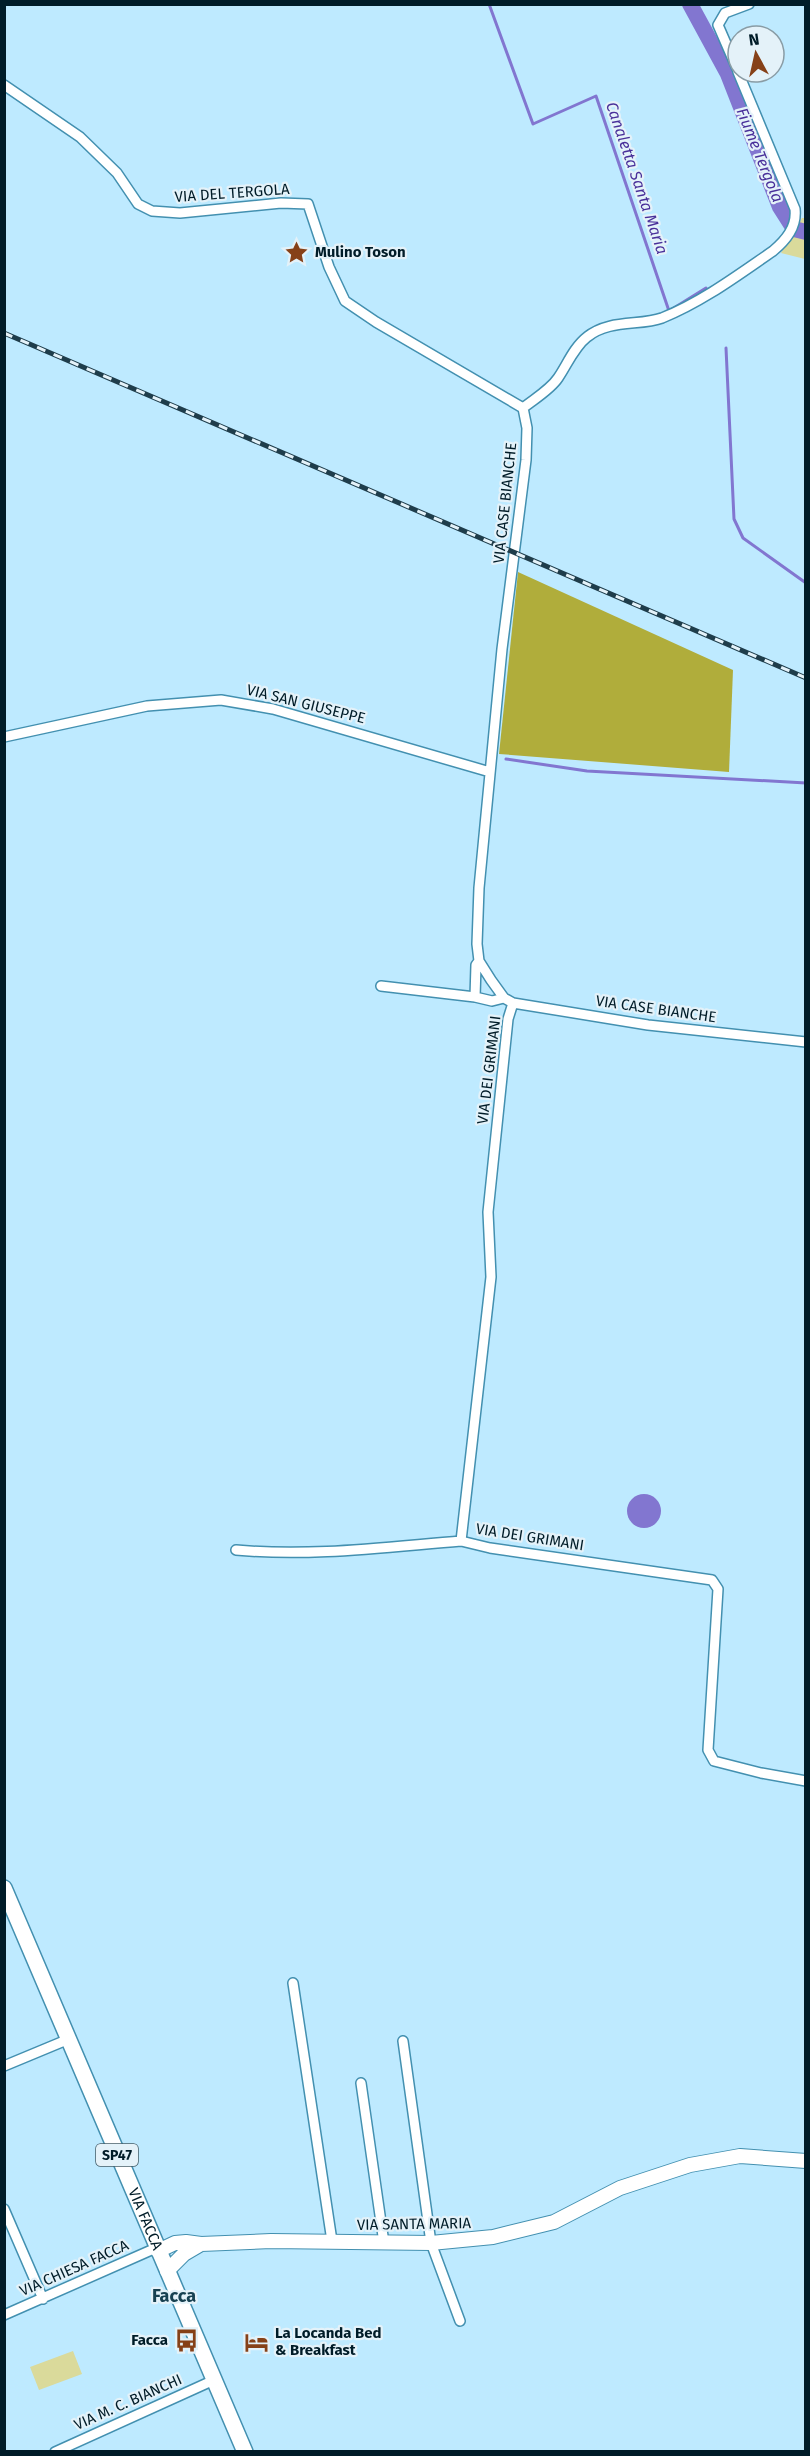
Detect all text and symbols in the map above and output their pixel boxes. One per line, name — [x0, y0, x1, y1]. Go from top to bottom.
north arrow — [726, 24, 786, 84]
text: N — [747, 29, 761, 50]
water label: Canaletta Santa Maria — [602, 99, 672, 257]
water label: Fiume Tergola — [732, 105, 788, 205]
street label: VIA DEL TERGOLA — [174, 180, 290, 206]
place icon: Mulino Toson — [284, 239, 310, 265]
place label: Mulino Toson — [315, 243, 406, 261]
street label: VIA CASE BIANCHE — [490, 442, 520, 564]
street label: VIA SAN GIUSEPPE — [245, 681, 367, 727]
street label: VIA CASE BIANCHE — [595, 992, 717, 1026]
street label: VIA DEI GRIMANI — [473, 1015, 505, 1125]
street label: VIA DEI GRIMANI — [475, 1520, 585, 1554]
road number: SP47 — [96, 2144, 138, 2166]
street label: VIA FACCA — [124, 2185, 167, 2253]
street label: VIA SANTA MARIA — [357, 2214, 472, 2234]
street label: VIA CHIESA FACCA — [17, 2236, 131, 2300]
district label: Facca — [152, 2285, 196, 2307]
place label: La Locanda Bed & Breakfast — [275, 2324, 382, 2359]
bus stop icon: Facca — [173, 2327, 199, 2353]
hotel icon: La Locanda Bed & Breakfast — [244, 2329, 270, 2355]
place label: Facca — [131, 2331, 168, 2349]
street label: VIA M. C. BIANCHI — [71, 2370, 185, 2434]

